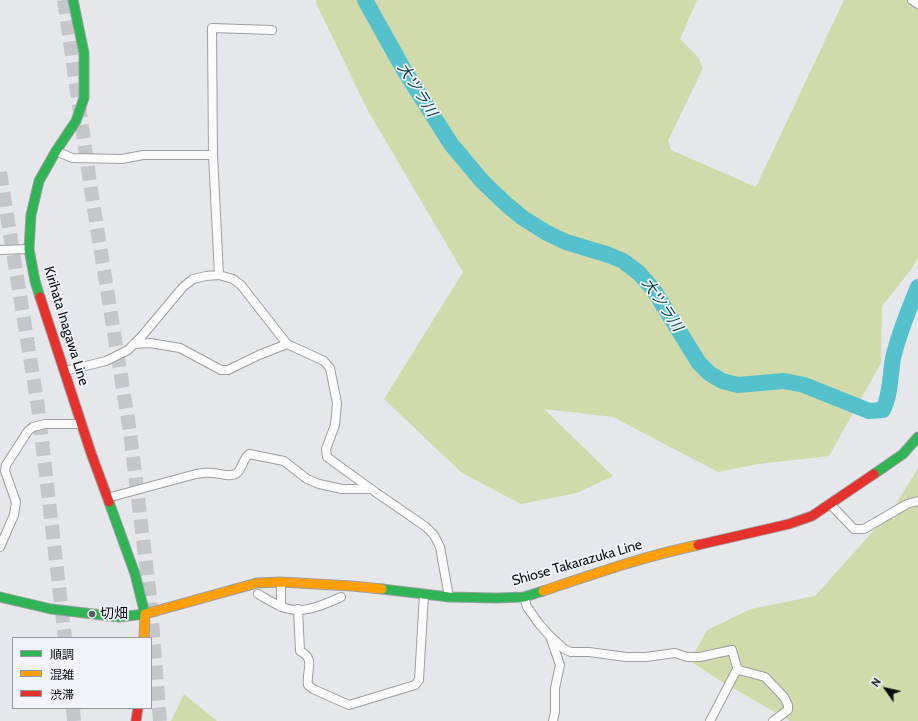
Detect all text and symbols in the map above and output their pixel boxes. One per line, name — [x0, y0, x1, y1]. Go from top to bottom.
water label: 大ツラ川 — [393, 60, 441, 120]
street label: Kirihata Inagawa Line — [40, 264, 92, 388]
water label: 大ツラ川 — [638, 275, 686, 335]
street label: Shiose Takarazuka Line — [510, 536, 644, 590]
place label: 切畑 — [100, 606, 128, 622]
marker: 切畑 — [87, 609, 97, 619]
legend — [12, 637, 152, 709]
text: 順調 — [50, 647, 74, 662]
text: 混雑 — [50, 667, 74, 682]
north arrow — [866, 669, 906, 709]
text: N — [868, 675, 884, 689]
text: 渋滞 — [50, 687, 74, 702]

